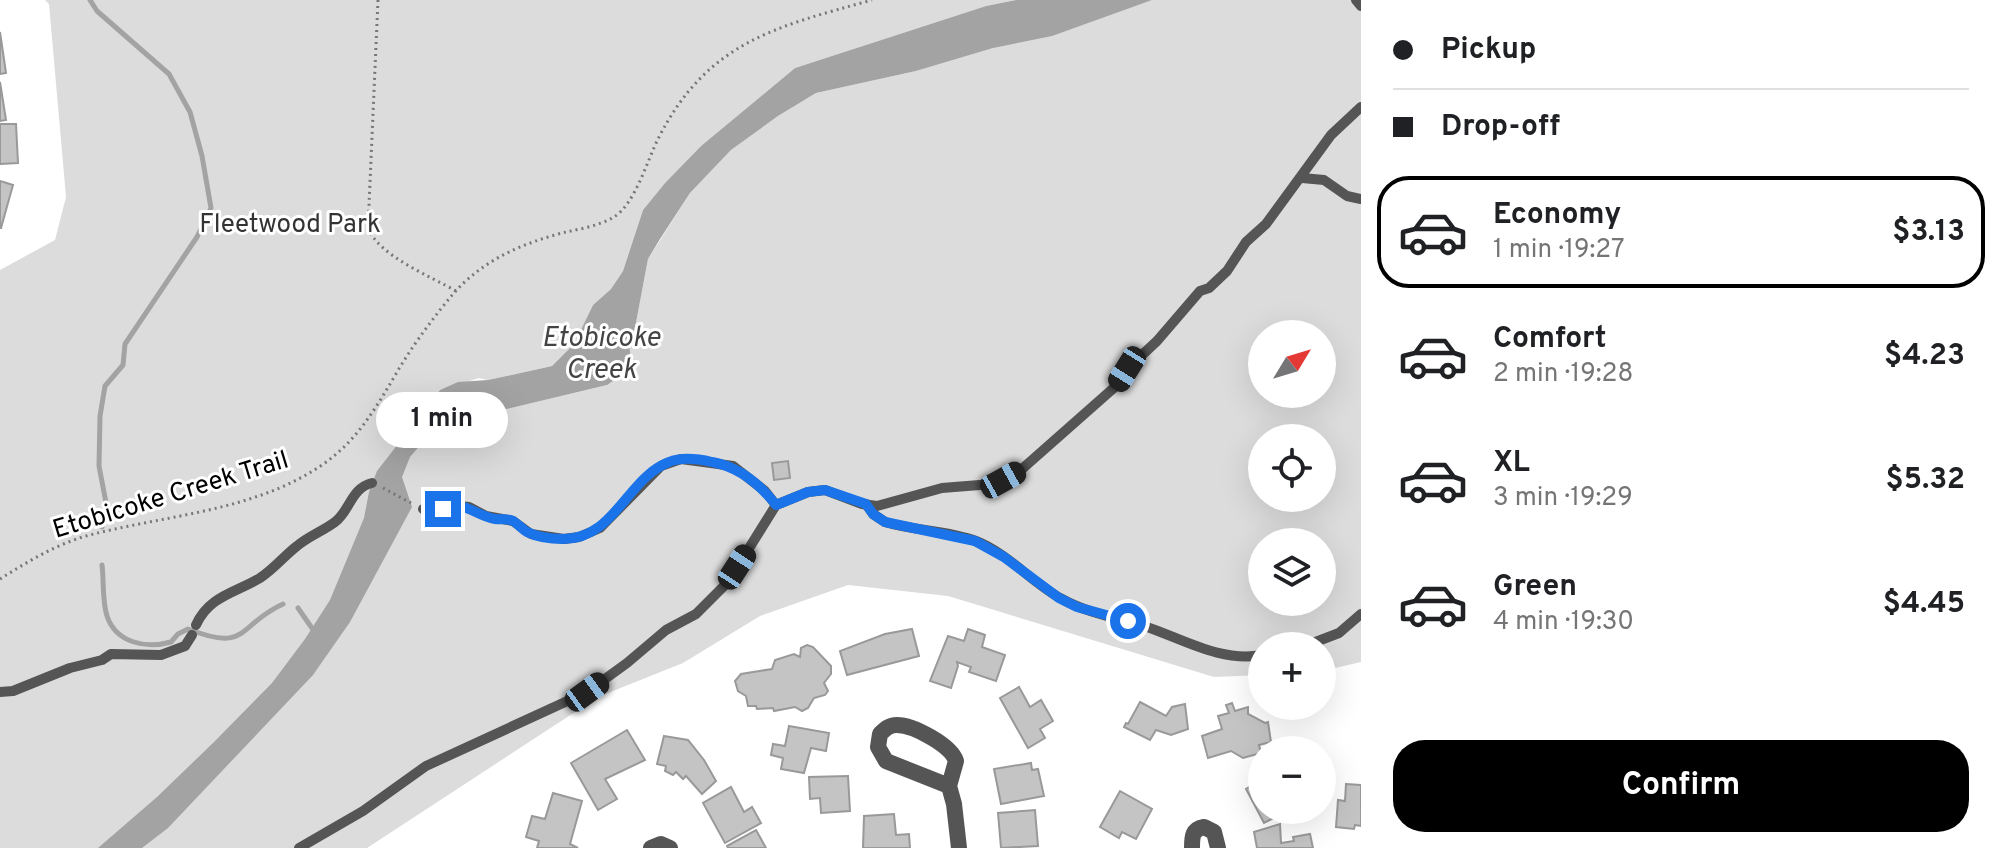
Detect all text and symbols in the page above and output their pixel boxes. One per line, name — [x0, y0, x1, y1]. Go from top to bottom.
text: Pickup — [1441, 32, 1536, 69]
text: Drop-off — [1441, 109, 1560, 146]
icon: car — [1397, 196, 1469, 268]
text: Economy — [1493, 197, 1621, 234]
park label: Fleetwood Park — [199, 209, 381, 242]
text: $3.13 — [1892, 214, 1965, 251]
text: 1 min · 19:27 — [1493, 234, 1625, 267]
north arrow — [1248, 320, 1336, 408]
map controls — [1248, 320, 1336, 824]
icon: car — [1397, 320, 1469, 392]
water label: Etobicoke Creek — [542, 321, 661, 389]
text: Comfort — [1493, 321, 1606, 358]
text: $4.23 — [1884, 338, 1965, 375]
car — [1104, 342, 1150, 396]
text: 2 min · 19:28 — [1493, 358, 1633, 391]
callout: 1 min — [377, 393, 509, 449]
text: 1 min — [411, 403, 473, 436]
button: locate — [1248, 424, 1336, 512]
street label: Etobicoke Creek Trail — [49, 444, 293, 548]
icon: car — [1397, 444, 1469, 516]
text: XL — [1493, 445, 1530, 482]
car — [976, 458, 1030, 502]
text: $5.32 — [1886, 462, 1965, 499]
text: 3 min · 19:29 — [1493, 482, 1633, 515]
route end — [425, 491, 461, 527]
button: layers — [1248, 528, 1336, 616]
car — [714, 540, 760, 594]
icon: car — [1397, 568, 1469, 640]
text: Green — [1493, 569, 1577, 606]
text: $4.45 — [1883, 586, 1965, 623]
route start — [1110, 603, 1146, 639]
text: 4 min · 19:30 — [1493, 606, 1634, 639]
button: + — [1248, 632, 1336, 720]
car — [561, 668, 613, 716]
button: − — [1248, 736, 1336, 824]
button: Confirm — [1393, 740, 1969, 832]

